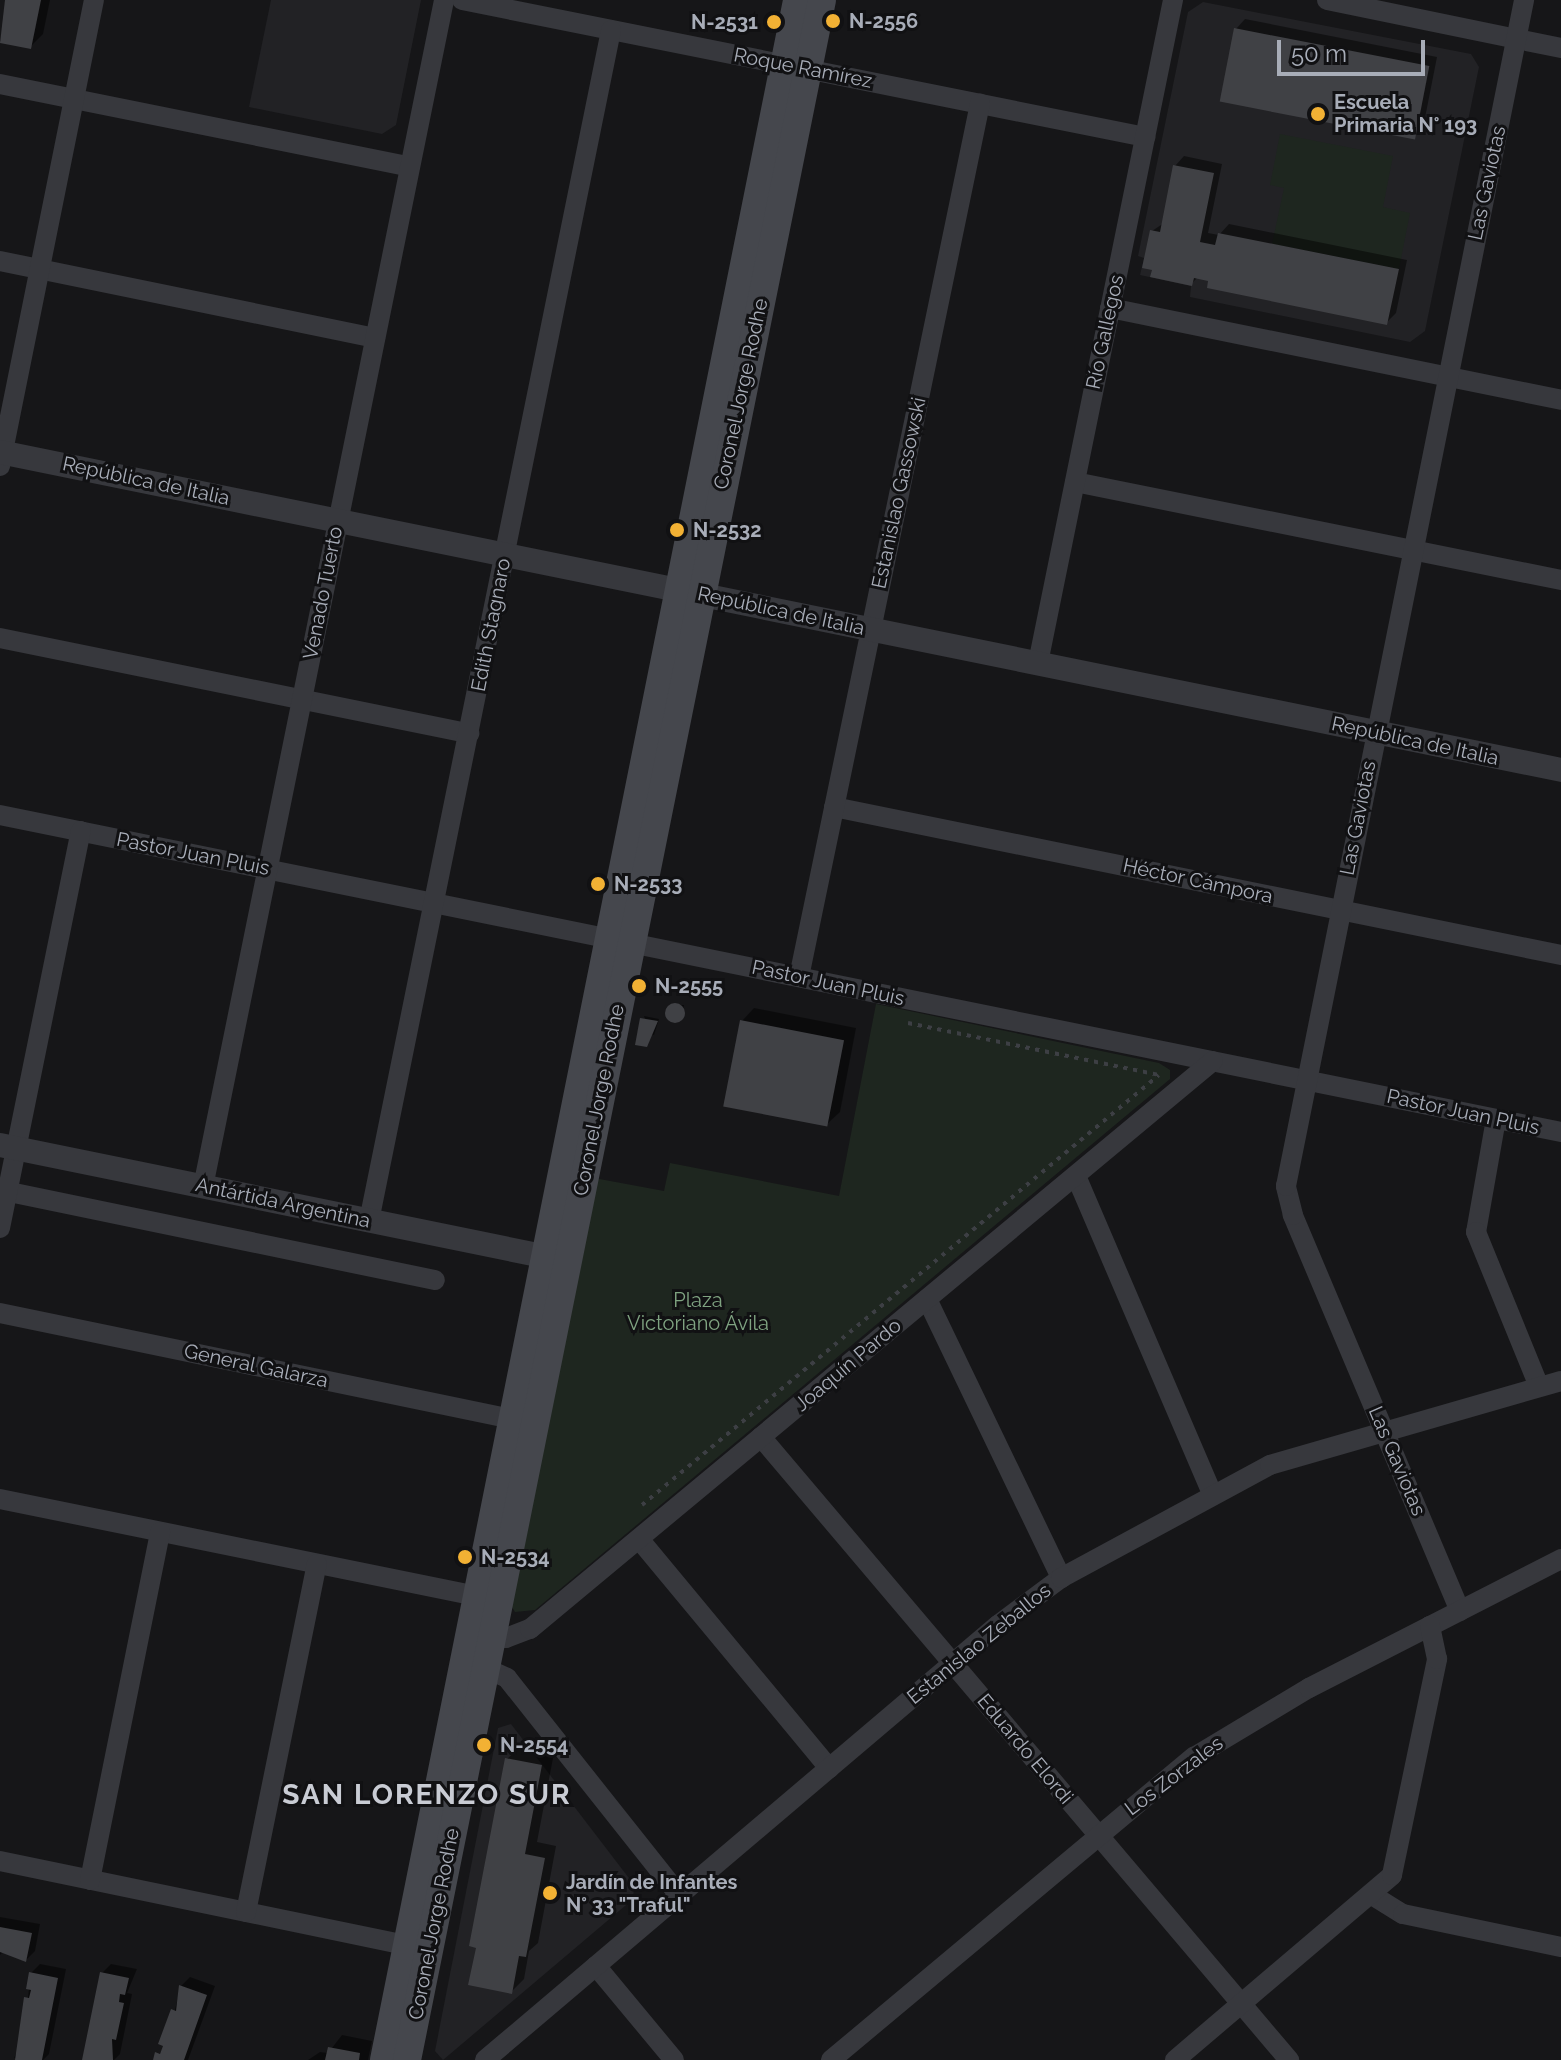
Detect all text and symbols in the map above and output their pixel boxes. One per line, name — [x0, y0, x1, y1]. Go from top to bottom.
place label: N-2556 — [849, 9, 918, 33]
place label: N-2531 — [691, 10, 758, 34]
marker: N-2556 — [824, 12, 842, 30]
marker: N-2531 — [765, 13, 783, 31]
scale bar — [1281, 24, 1429, 74]
text: 50 m — [1291, 39, 1347, 68]
street label: Roque Ramírez — [732, 43, 874, 93]
place label: Escuela Primaria N° 193 — [1334, 90, 1477, 137]
marker: Escuela Primaria N° 193 — [1309, 105, 1327, 123]
street label: Las Gaviotas — [1463, 124, 1511, 242]
street label: Río Gallegos — [1081, 273, 1129, 391]
street label: Coronel Jorge Rodhe — [709, 296, 773, 492]
street label: Estanislao Gassowski — [867, 395, 931, 591]
street label: República de Italia — [60, 452, 232, 510]
place label: N-2532 — [693, 518, 761, 542]
marker: N-2532 — [668, 521, 686, 539]
street label: Venado Tuerto — [298, 524, 348, 662]
street label: Edith Stagnaro — [466, 556, 516, 694]
street label: República de Italia — [695, 582, 867, 640]
street label: República de Italia — [1329, 712, 1501, 770]
street label: Las Gaviotas — [1335, 759, 1381, 877]
street label: Pastor Juan Pluis — [114, 827, 272, 881]
street label: Héctor Cámpora — [1121, 853, 1275, 909]
place label: N-2533 — [614, 872, 682, 896]
marker: N-2533 — [589, 875, 607, 893]
street label: Pastor Juan Pluis — [749, 955, 907, 1011]
place label: N-2555 — [655, 974, 723, 998]
marker: N-2555 — [630, 977, 648, 995]
street label: Coronel Jorge Rodhe — [569, 1002, 629, 1198]
street label: Pastor Juan Pluis — [1384, 1084, 1542, 1140]
street label: Antártida Argentina — [193, 1173, 373, 1233]
park label: Plaza Victoriano Ávila — [627, 1288, 769, 1335]
street label: Joaquín Pardo — [790, 1313, 906, 1417]
street label: General Galarza — [182, 1339, 330, 1393]
street label: Las Gaviotas — [1363, 1403, 1431, 1519]
place label: N-2534 — [481, 1545, 550, 1569]
marker: N-2534 — [456, 1548, 474, 1566]
street label: Estanislao Zeballos — [902, 1579, 1056, 1709]
street label: Eduardo Elordi — [972, 1689, 1078, 1809]
street label: Los Zorzales — [1120, 1731, 1228, 1821]
place label: N-2554 — [500, 1733, 568, 1757]
marker: N-2554 — [475, 1736, 493, 1754]
district label: SAN LORENZO SUR — [282, 1778, 572, 1812]
street label: Coronel Jorge Rodhe — [404, 1826, 464, 2022]
place label: Jardín de Infantes N° 33 "Traful" — [566, 1870, 737, 1917]
marker: Jardín de Infantes N° 33 "Traful" — [541, 1884, 559, 1902]

